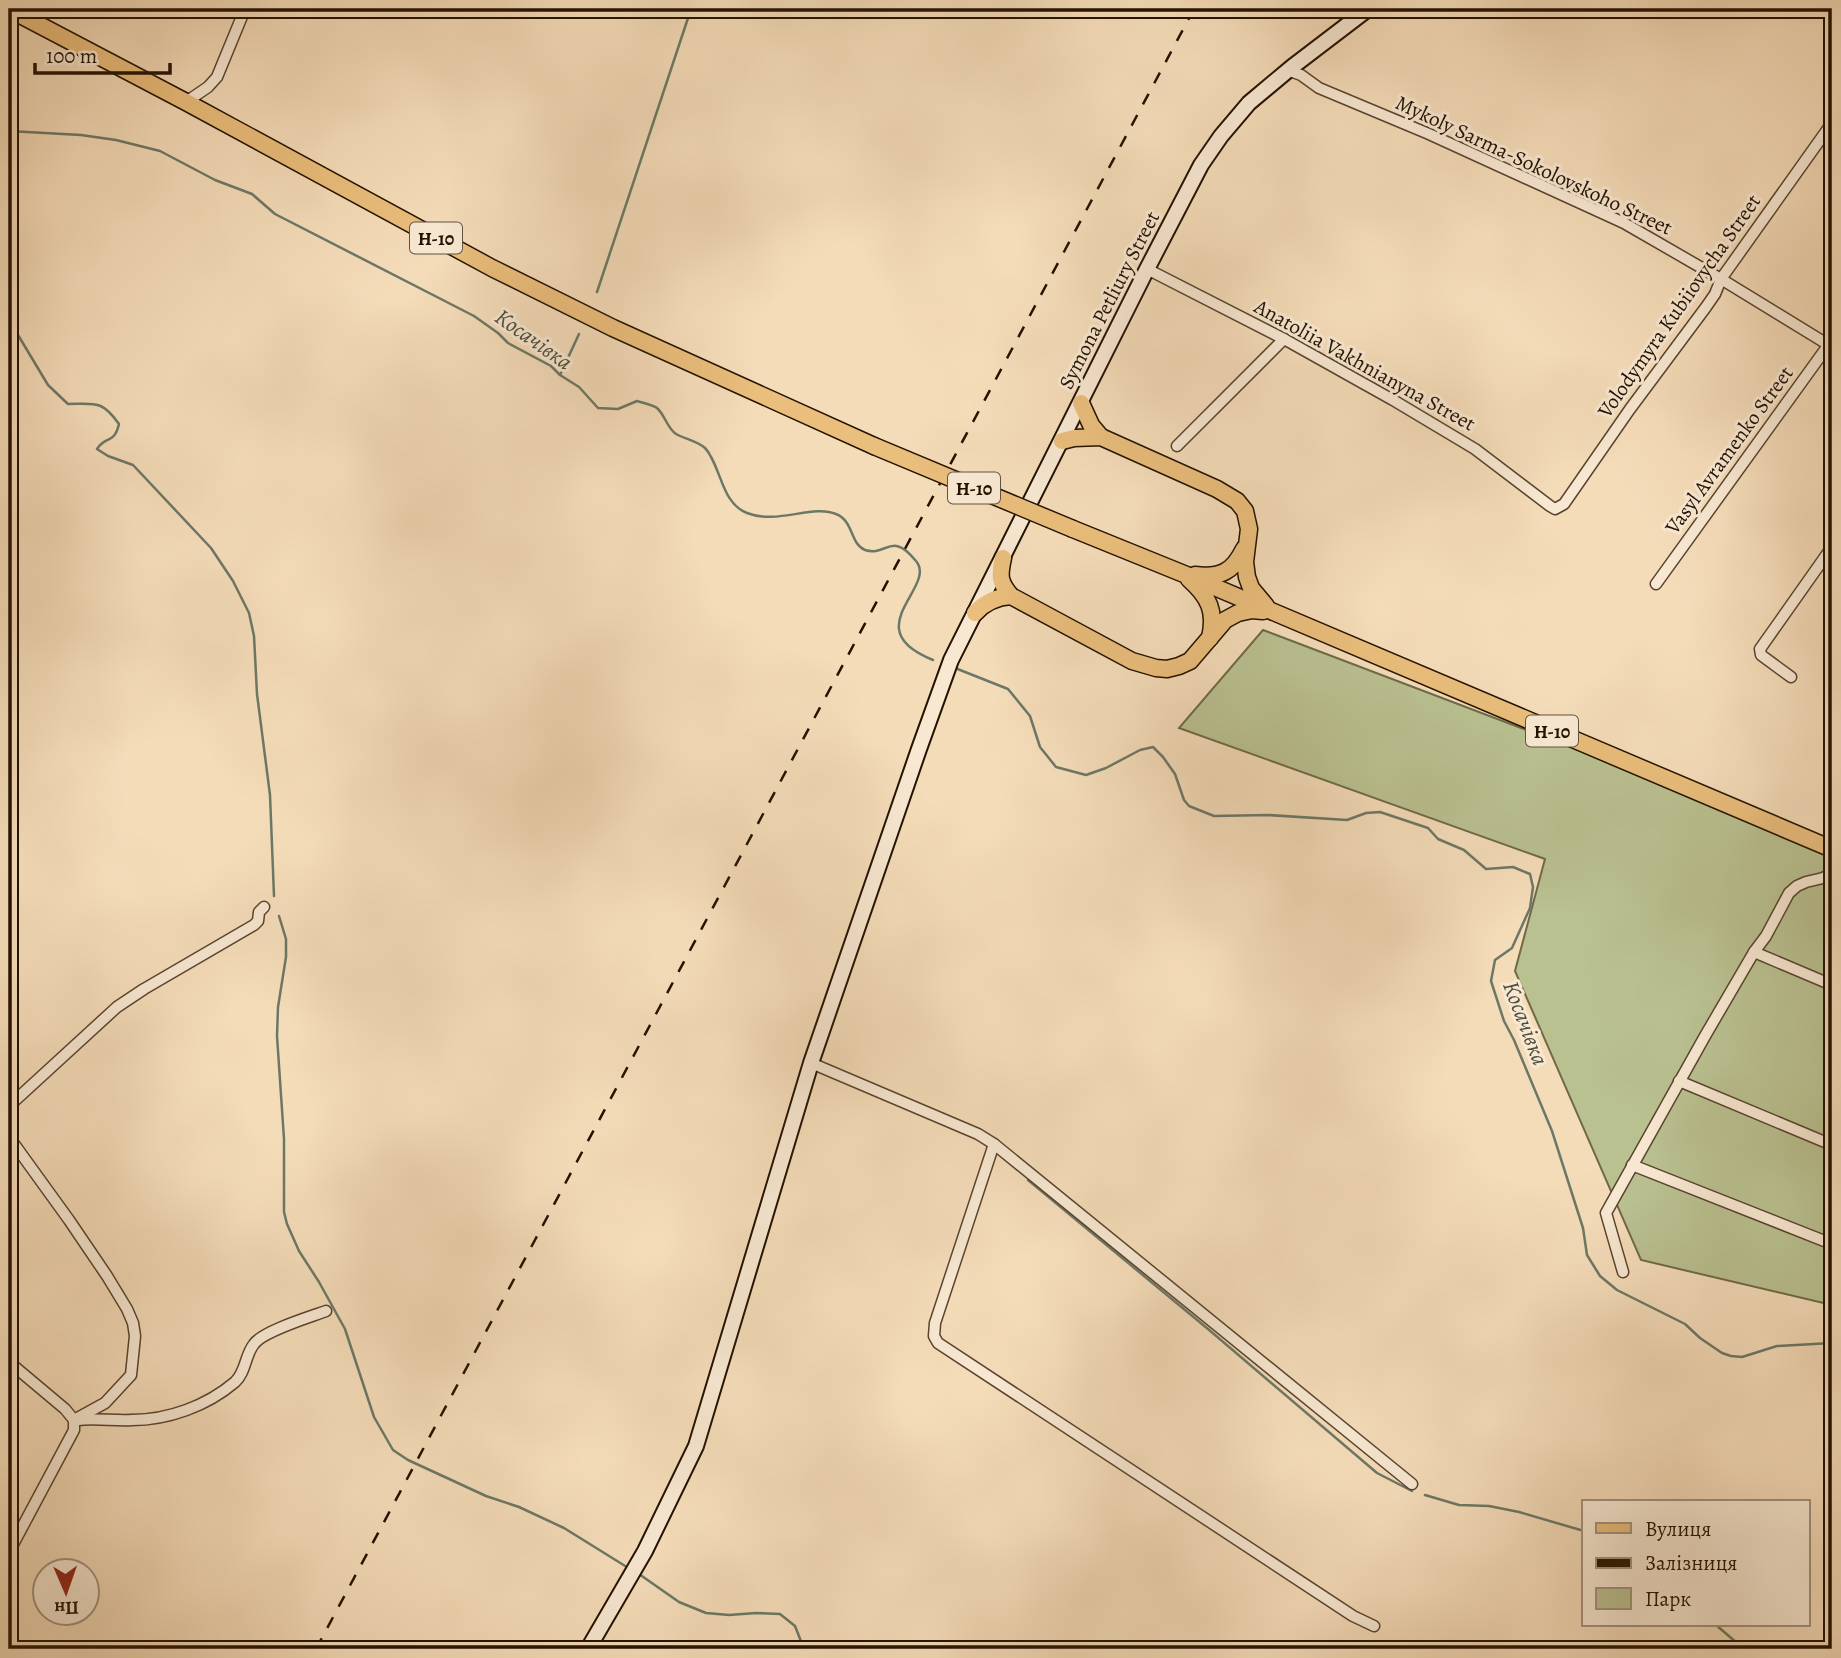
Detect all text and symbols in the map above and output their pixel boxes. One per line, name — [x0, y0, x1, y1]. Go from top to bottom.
scale bar — [35, 32, 170, 76]
text: 100 m — [46, 42, 97, 70]
street label: Mykoly Sarma-Sokolovskoho Street — [1391, 88, 1677, 242]
street label: Volodymyra Kubiiovycha Street — [1590, 189, 1767, 424]
street label: Symona Petliury Street — [1052, 206, 1166, 394]
road number: Н-10 — [410, 222, 462, 254]
street label: Anatoliia Vakhnianyna Street — [1249, 292, 1481, 438]
water label: Косачівка — [489, 301, 579, 378]
street label: Vasyl Avramenko Street — [1658, 360, 1800, 541]
road number: Н-10 — [948, 472, 1000, 503]
road number: Н-10 — [1526, 716, 1578, 746]
water label: Косачівка — [1495, 976, 1556, 1070]
legend — [1582, 1500, 1810, 1626]
text: Вулиця — [1645, 1515, 1711, 1543]
text: Залізниця — [1645, 1549, 1737, 1577]
north arrow — [32, 1556, 102, 1626]
text: Парк — [1645, 1585, 1691, 1613]
text: Пн — [54, 1595, 79, 1621]

